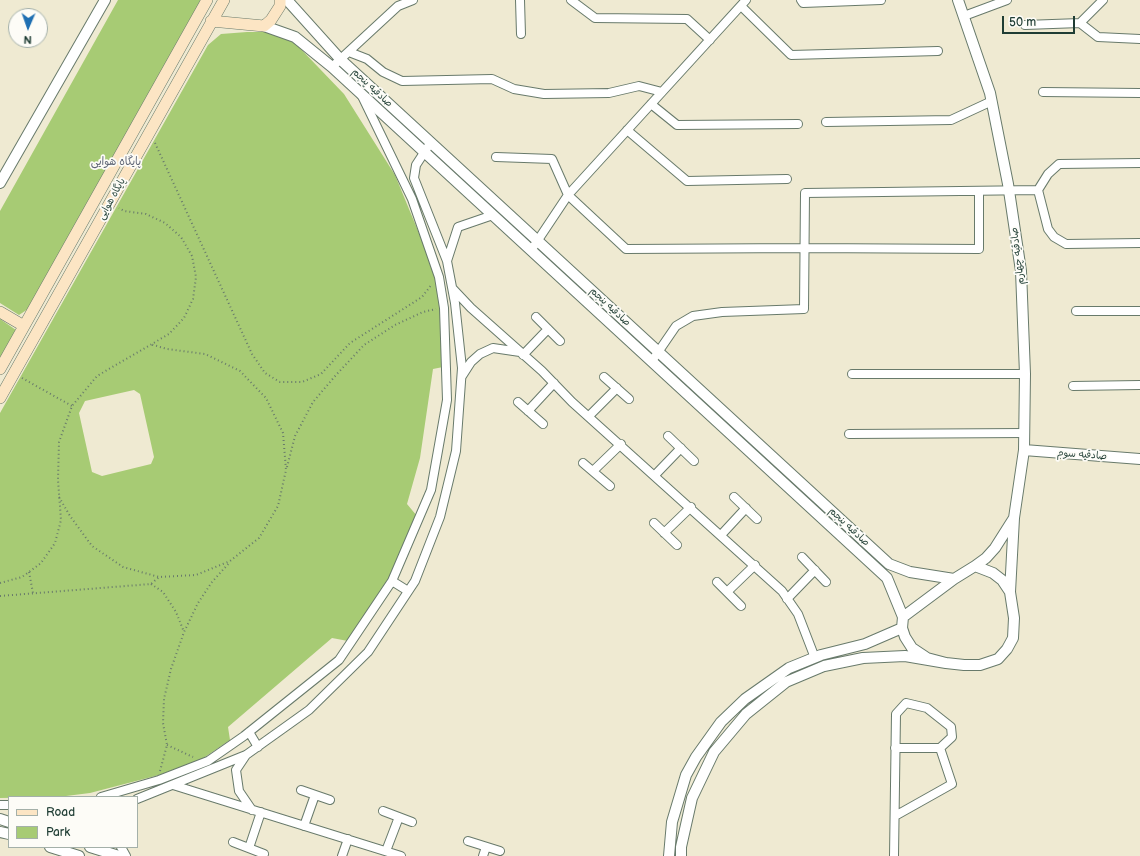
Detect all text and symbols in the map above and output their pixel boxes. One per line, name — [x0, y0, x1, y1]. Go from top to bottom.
north arrow — [8, 8, 48, 48]
scale bar — [1004, 8, 1077, 34]
text: 50 m — [1009, 15, 1036, 30]
text: N — [23, 33, 32, 46]
street label: صادقیه پنجم — [349, 66, 395, 110]
district label: پایگاه هوایی — [91, 155, 141, 169]
street label: پایگاه هوایی — [96, 176, 128, 222]
street label: صادقیه چهارم — [1009, 227, 1027, 285]
street label: صادقیه پنجم — [587, 285, 633, 329]
street label: صادقیه سوم — [1057, 447, 1107, 463]
street label: صادقیه پنجم — [826, 505, 872, 549]
legend — [8, 796, 138, 848]
text: Road — [46, 805, 75, 820]
text: Park — [46, 825, 70, 840]

